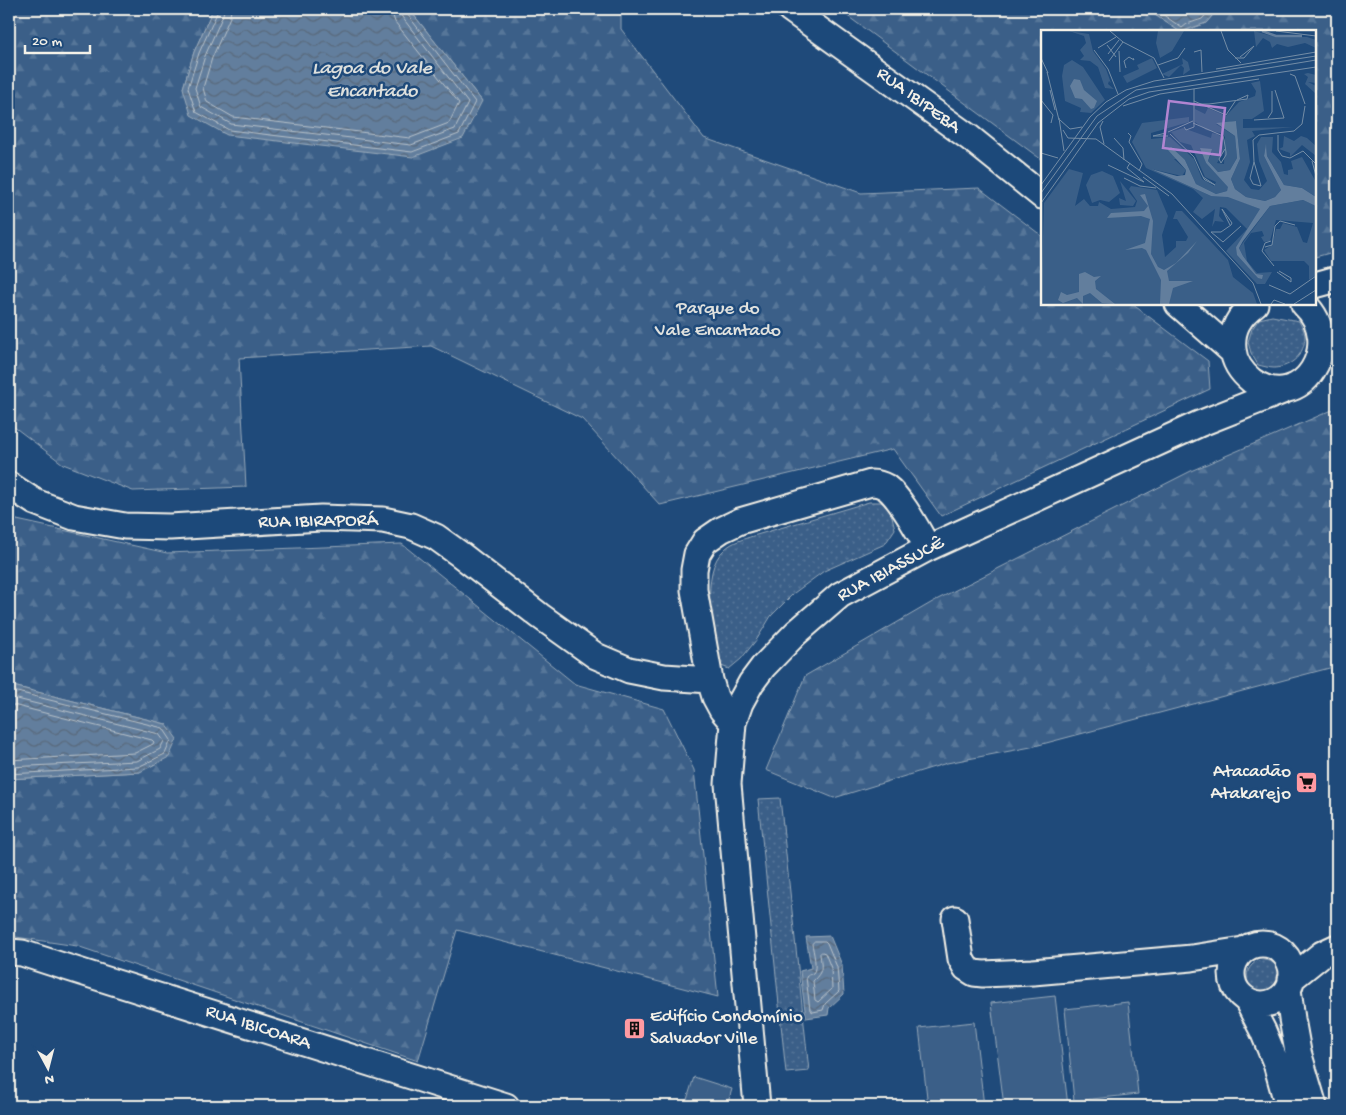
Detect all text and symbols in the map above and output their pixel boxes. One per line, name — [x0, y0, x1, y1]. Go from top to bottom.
scale bar — [25, 22, 90, 54]
inset map — [1041, 30, 1316, 305]
text: 20 m — [32, 33, 62, 51]
water label: Lagoa do Vale Encantado — [312, 58, 433, 104]
street label: RUA IBIPEBA — [871, 63, 966, 140]
park label: Parque do Vale Encantado — [654, 298, 781, 343]
street label: RUA IBIRAPORÁ — [258, 509, 380, 535]
street label: RUA IBIASSUCÊ — [834, 532, 949, 608]
place label: Atacadão Atakarejo — [1211, 761, 1291, 806]
supermarket icon: Atacadão Atakarejo — [1295, 771, 1319, 795]
street label: RUA IBICOARA — [202, 1000, 315, 1056]
place label: Edifício Condomínio Salvador Ville — [650, 1006, 803, 1051]
building icon: Edifício Condomínio Salvador Ville — [622, 1016, 646, 1040]
north arrow — [22, 1042, 72, 1092]
text: N — [44, 1069, 55, 1087]

